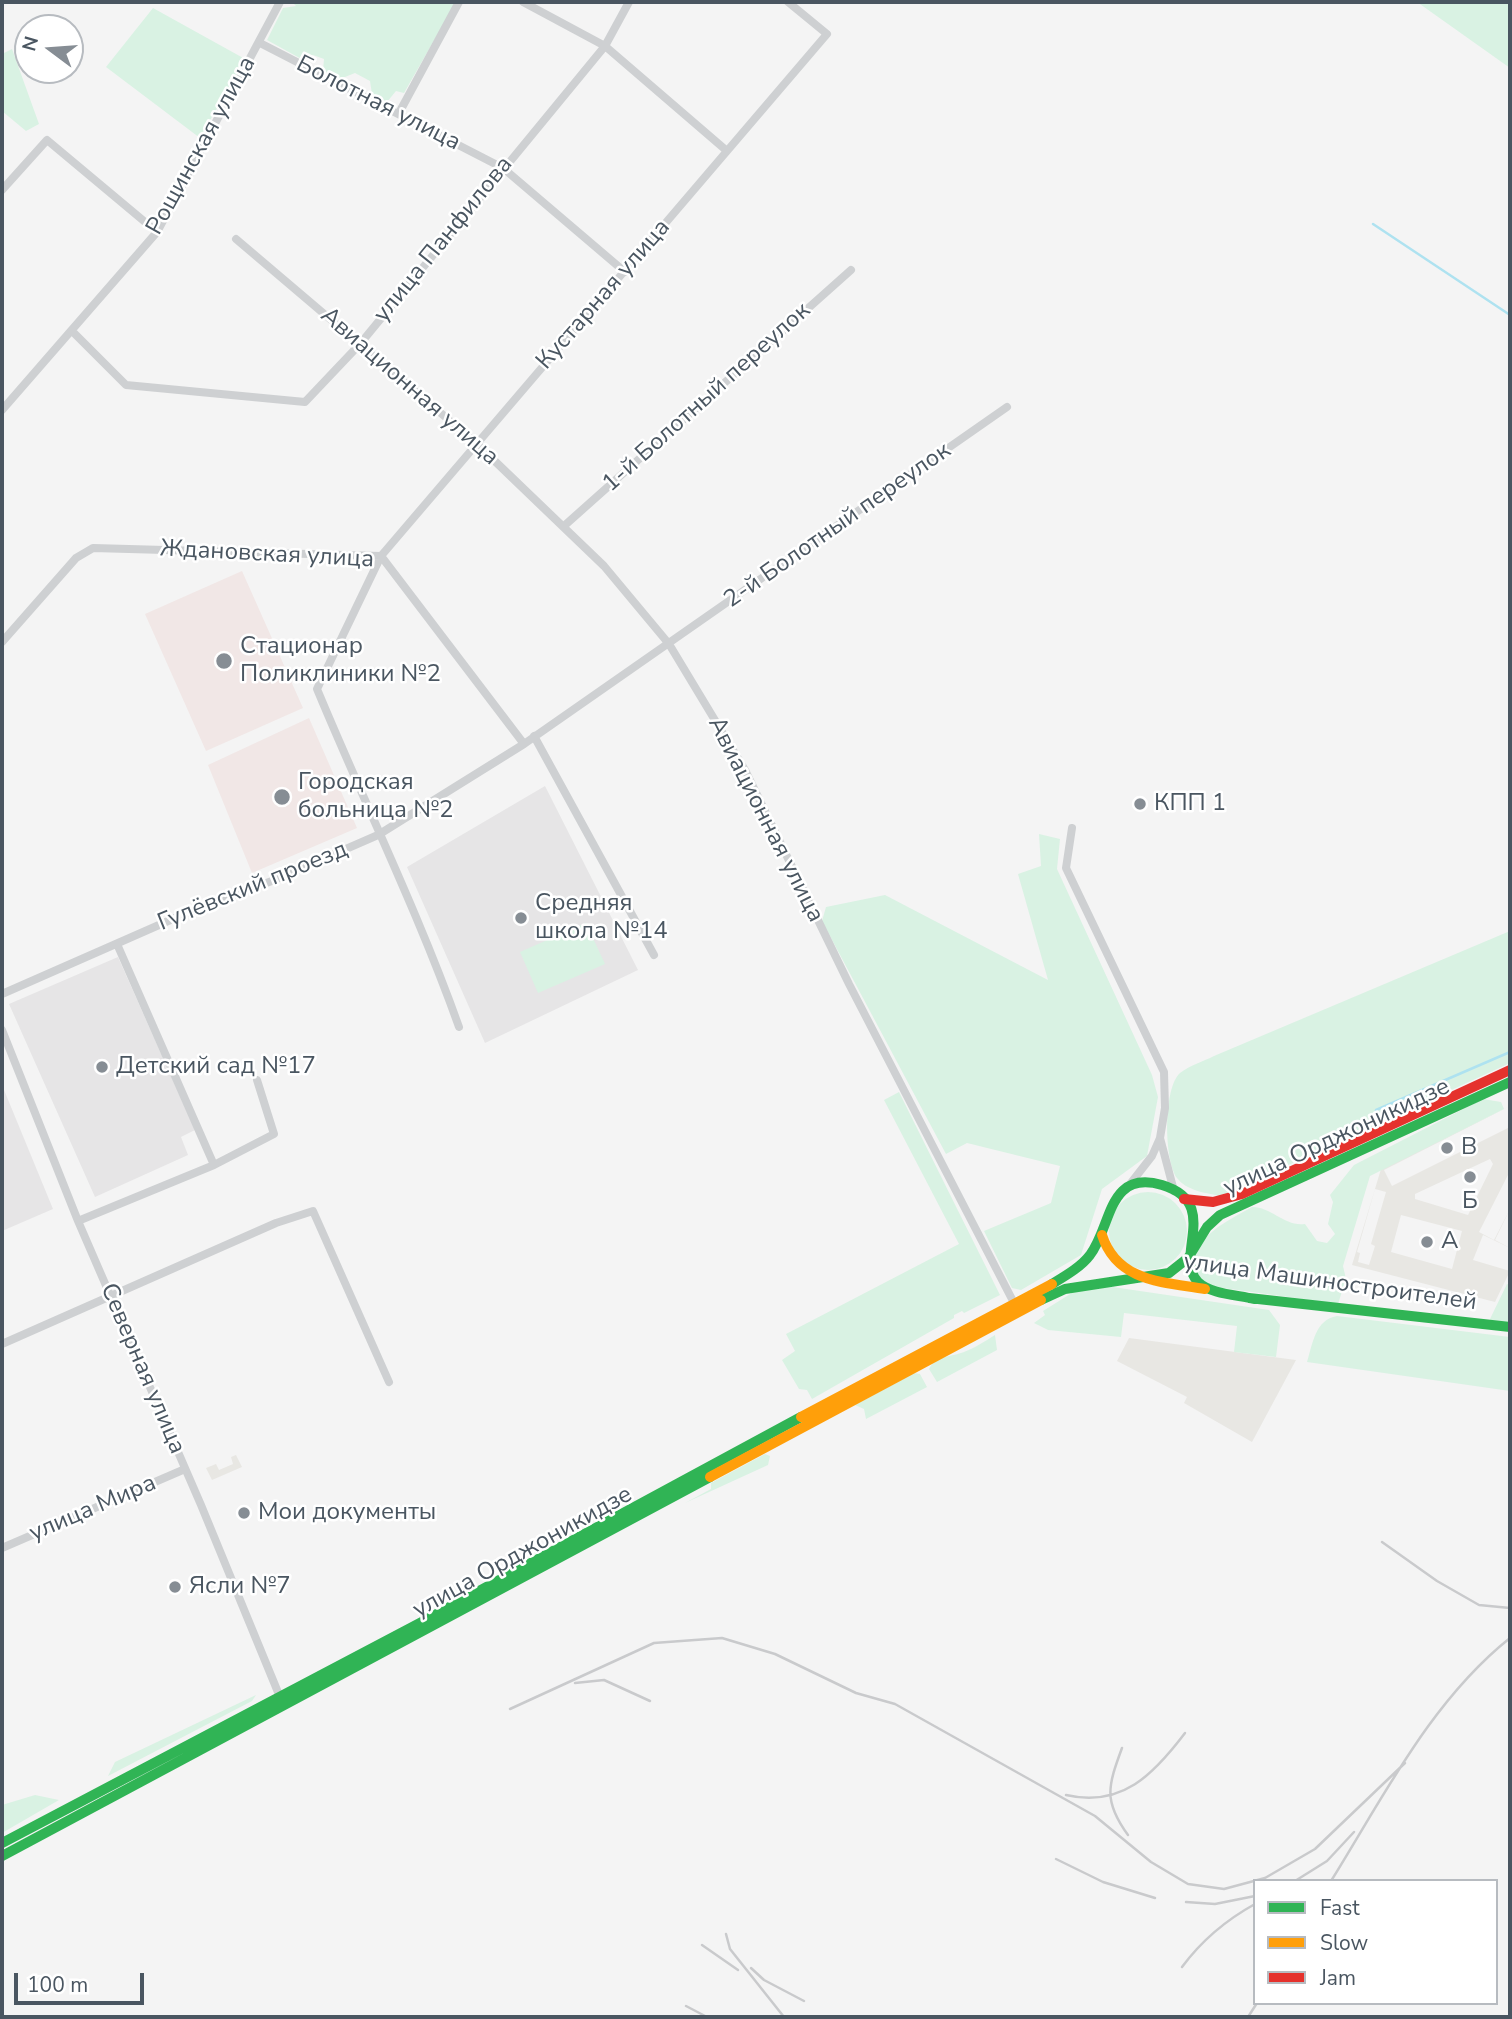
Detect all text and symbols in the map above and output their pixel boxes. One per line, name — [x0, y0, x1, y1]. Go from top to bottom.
north arrow — [14, 14, 84, 84]
text: N — [16, 33, 45, 54]
street label: Болотная улица — [291, 50, 465, 158]
street label: Рощинская улица — [141, 52, 263, 240]
street label: улица Панфилова — [368, 151, 520, 329]
street label: Кустарная улица — [531, 214, 677, 376]
street label: 1-й Болотный переулок — [597, 297, 817, 499]
street label: Авиационная улица — [314, 302, 504, 472]
street label: 2-й Болотный переулок — [719, 437, 957, 615]
street label: Ждановская улица — [159, 535, 375, 575]
place label: Стационар Поликлиники №2 — [240, 633, 441, 689]
marker: Стационар Поликлиники №2 — [214, 651, 234, 671]
street label: Авиационная улица — [701, 712, 829, 928]
place label: Городская больница №2 — [298, 769, 453, 825]
marker: Городская больница №2 — [272, 787, 292, 807]
place label: КПП 1 — [1154, 790, 1226, 818]
marker: КПП 1 — [1132, 796, 1148, 812]
street label: Гулёвский проезд — [154, 836, 352, 938]
place label: Средняя школа №14 — [535, 890, 668, 946]
marker: Средняя школа №14 — [513, 910, 529, 926]
place label: Детский сад №17 — [116, 1053, 316, 1081]
marker: Детский сад №17 — [94, 1059, 110, 1075]
street label: улица Орджоникидзе — [1219, 1073, 1455, 1203]
place label: В — [1461, 1134, 1477, 1162]
marker: В — [1439, 1140, 1455, 1156]
marker: Б — [1462, 1169, 1478, 1185]
place label: Б — [1462, 1188, 1478, 1216]
place label: А — [1441, 1228, 1458, 1256]
marker: А — [1419, 1234, 1435, 1250]
street label: улица Машиностроителей — [1182, 1248, 1478, 1318]
street label: Северная улица — [93, 1279, 191, 1459]
street label: улица Мира — [25, 1469, 161, 1549]
street label: улица Орджоникидзе — [408, 1481, 638, 1625]
place label: Мои документы — [258, 1499, 436, 1527]
marker: Мои документы — [236, 1505, 252, 1521]
place label: Ясли №7 — [189, 1573, 291, 1601]
marker: Ясли №7 — [167, 1579, 183, 1595]
legend — [1253, 1879, 1498, 2005]
text: Fast — [1320, 1894, 1360, 1922]
text: Slow — [1320, 1929, 1368, 1957]
scale bar — [18, 1960, 147, 2004]
text: Jam — [1320, 1964, 1356, 1992]
text: 100 m — [27, 1971, 88, 1999]

